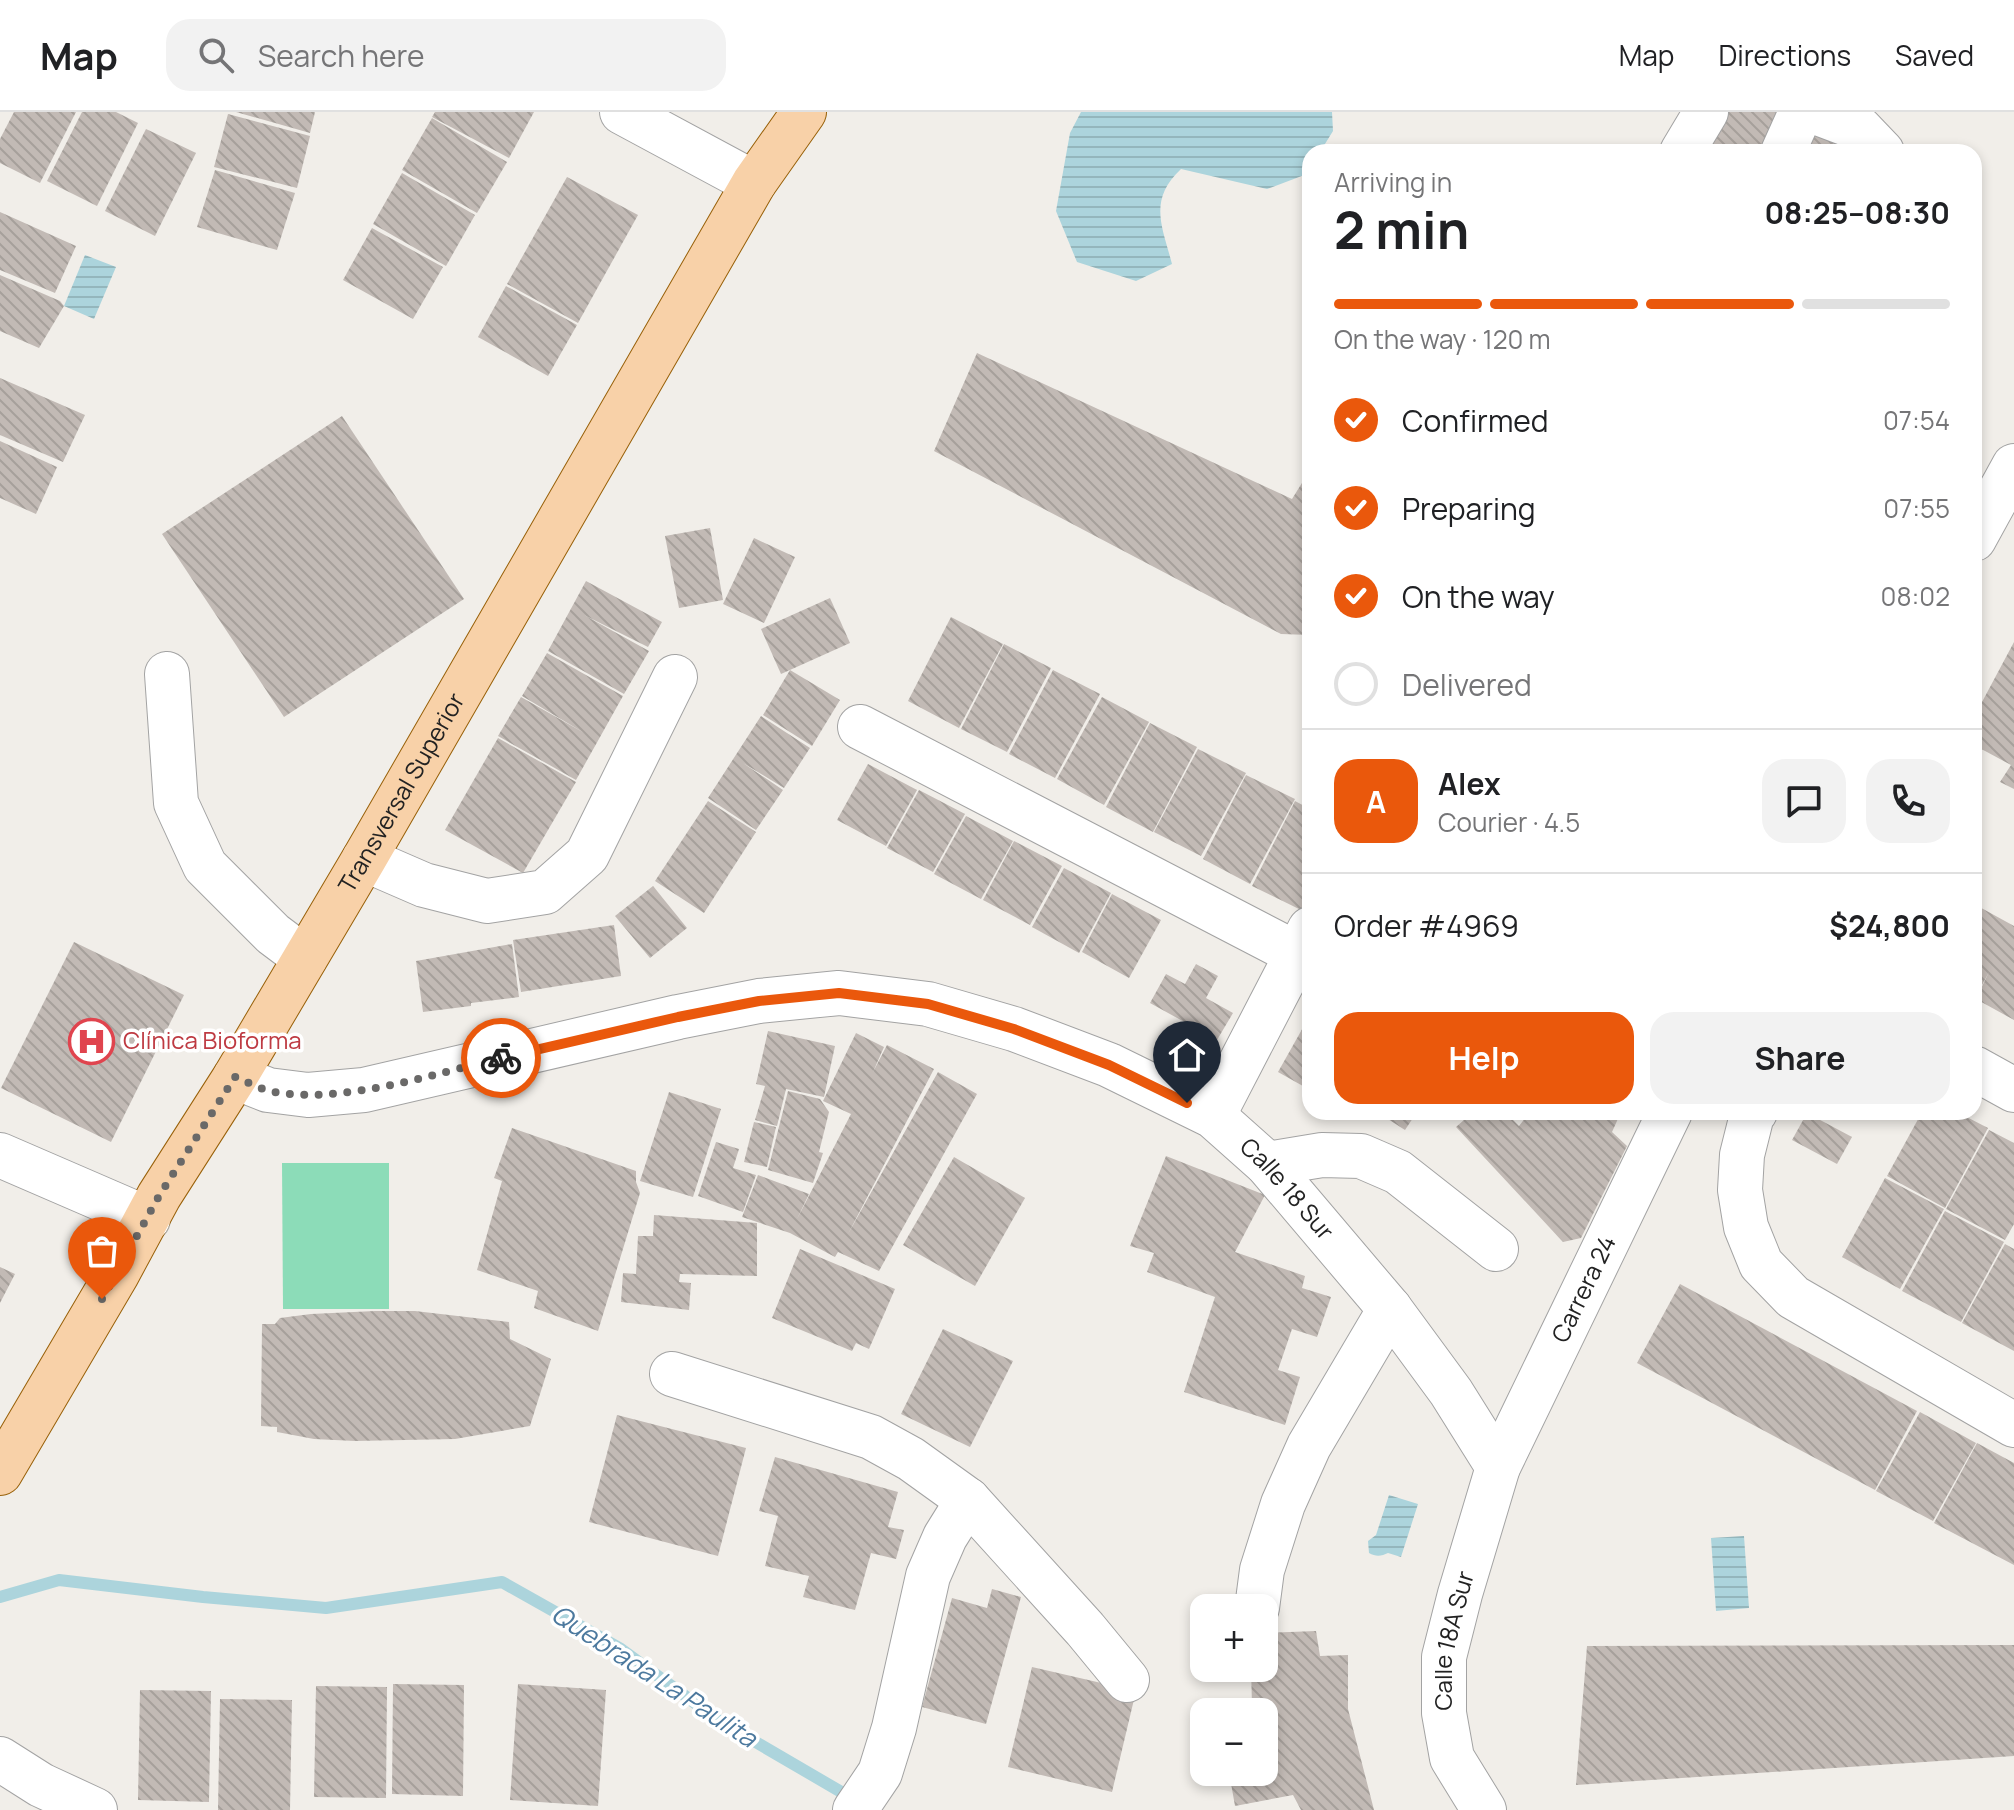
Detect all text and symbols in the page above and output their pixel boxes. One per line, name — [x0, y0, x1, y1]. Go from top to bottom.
search box — [166, 19, 726, 91]
text: Map — [40, 29, 118, 81]
icon: search — [194, 33, 238, 77]
text: Search here — [258, 35, 425, 76]
text: Map — [1619, 36, 1674, 74]
text: Directions — [1718, 36, 1851, 74]
text: Saved — [1895, 36, 1974, 74]
text: Arriving in — [1334, 164, 1452, 200]
text: 08:25–08:30 — [1764, 192, 1950, 233]
text: 2 min — [1334, 194, 1469, 265]
text: On the way · 120 m — [1334, 321, 1551, 357]
icon: check — [1334, 398, 1378, 442]
text: Confirmed — [1402, 400, 1549, 441]
text: 07:54 — [1883, 402, 1950, 438]
icon: check — [1334, 486, 1378, 530]
text: Preparing — [1402, 488, 1536, 529]
text: 07:55 — [1883, 490, 1950, 526]
icon: check — [1334, 574, 1378, 618]
text: On the way — [1402, 576, 1555, 617]
text: 08:02 — [1881, 578, 1950, 614]
text: Delivered — [1402, 664, 1532, 705]
street label: Transversal Superior — [330, 686, 472, 898]
button: chat — [1762, 759, 1846, 843]
button: phone — [1866, 759, 1950, 843]
text: Alex — [1438, 763, 1501, 804]
text: A — [1366, 781, 1386, 822]
text: Courier · 4.5 — [1438, 804, 1580, 840]
text: Order #4969 — [1334, 905, 1519, 946]
text: $24,800 — [1829, 905, 1950, 946]
button: Help — [1334, 1012, 1634, 1104]
button: Share — [1650, 1012, 1950, 1104]
hospital icon: Clínica Bioforma — [68, 1017, 116, 1065]
courier — [461, 1018, 541, 1098]
pin — [1153, 1021, 1221, 1103]
place label: Clínica Bioforma — [123, 1023, 302, 1056]
icon: home — [1165, 1033, 1209, 1077]
icon: bike — [479, 1036, 523, 1080]
street label: Calle 18 Sur — [1234, 1130, 1342, 1246]
pin — [68, 1217, 136, 1299]
icon: bag — [80, 1229, 124, 1273]
street label: Carrera 24 — [1543, 1229, 1623, 1348]
street label: Calle 18A Sur — [1426, 1566, 1481, 1711]
map controls — [1190, 1594, 1278, 1786]
button: + — [1190, 1594, 1278, 1682]
water label: Quebrada La Paulita — [545, 1595, 765, 1756]
button: − — [1190, 1698, 1278, 1786]

